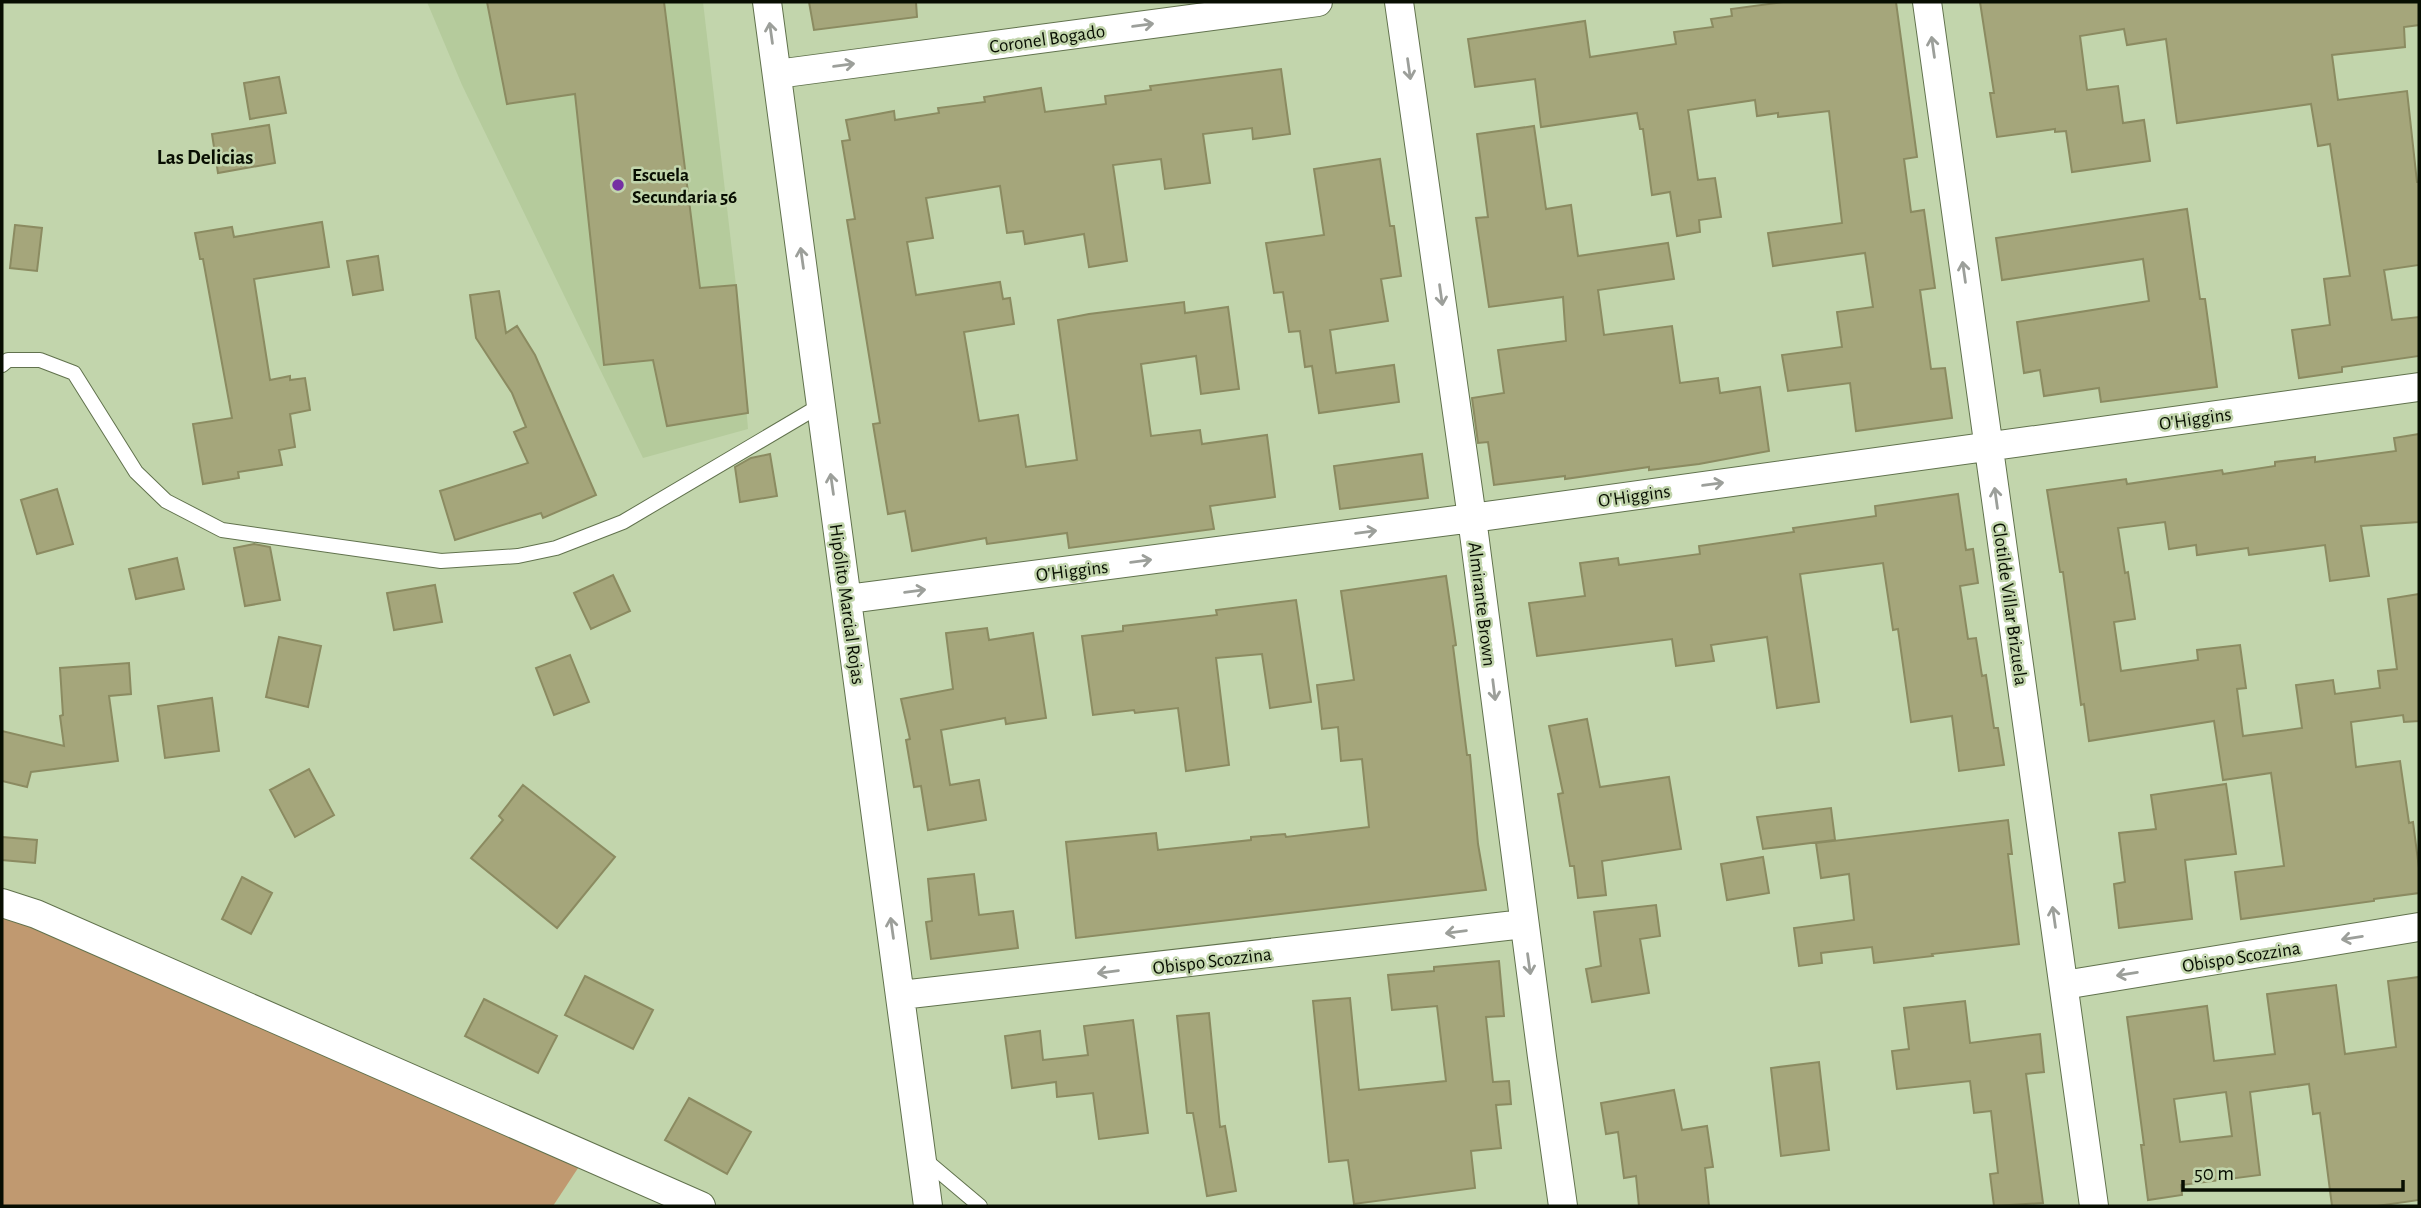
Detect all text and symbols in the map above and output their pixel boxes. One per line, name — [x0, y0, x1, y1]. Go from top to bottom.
one-way arrow — [1131, 19, 1154, 32]
one-way arrow — [765, 22, 778, 45]
street label: Coronel Bogado — [988, 22, 1106, 57]
one-way arrow — [1926, 36, 1939, 59]
one-way arrow — [1403, 57, 1416, 80]
one-way arrow — [833, 58, 855, 71]
district label: Las Delicias — [157, 147, 253, 168]
place label: Escuela Secundaria 56 — [632, 166, 737, 207]
marker: Escuela Secundaria 56 — [610, 177, 626, 193]
one-way arrow — [795, 247, 808, 270]
one-way arrow — [1958, 261, 1971, 284]
one-way arrow — [1434, 283, 1447, 305]
street label: O'Higgins — [2158, 405, 2232, 434]
one-way arrow — [825, 473, 838, 496]
one-way arrow — [1701, 478, 1724, 491]
street label: O'Higgins — [1597, 482, 1671, 511]
one-way arrow — [1989, 487, 2002, 510]
street label: Clotilde Villar Brizuela — [1989, 522, 2030, 687]
street label: Hipólito Marcial Rojas — [826, 523, 867, 686]
one-way arrow — [1355, 525, 1377, 538]
street label: Almirante Brown — [1464, 541, 1499, 668]
one-way arrow — [1129, 555, 1152, 568]
street label: O'Higgins — [1035, 558, 1109, 585]
one-way arrow — [903, 584, 926, 597]
one-way arrow — [1488, 678, 1501, 701]
one-way arrow — [2047, 906, 2060, 929]
one-way arrow — [885, 917, 898, 940]
one-way arrow — [1445, 925, 1468, 938]
one-way arrow — [2341, 932, 2364, 945]
street label: Obispo Scozzina — [2181, 939, 2302, 976]
street label: Obispo Scozzina — [1152, 945, 1273, 978]
one-way arrow — [1523, 952, 1536, 975]
one-way arrow — [1098, 965, 1120, 978]
one-way arrow — [2116, 968, 2139, 981]
scale bar — [2183, 1148, 2404, 1192]
text: 50 m — [2194, 1163, 2234, 1184]

